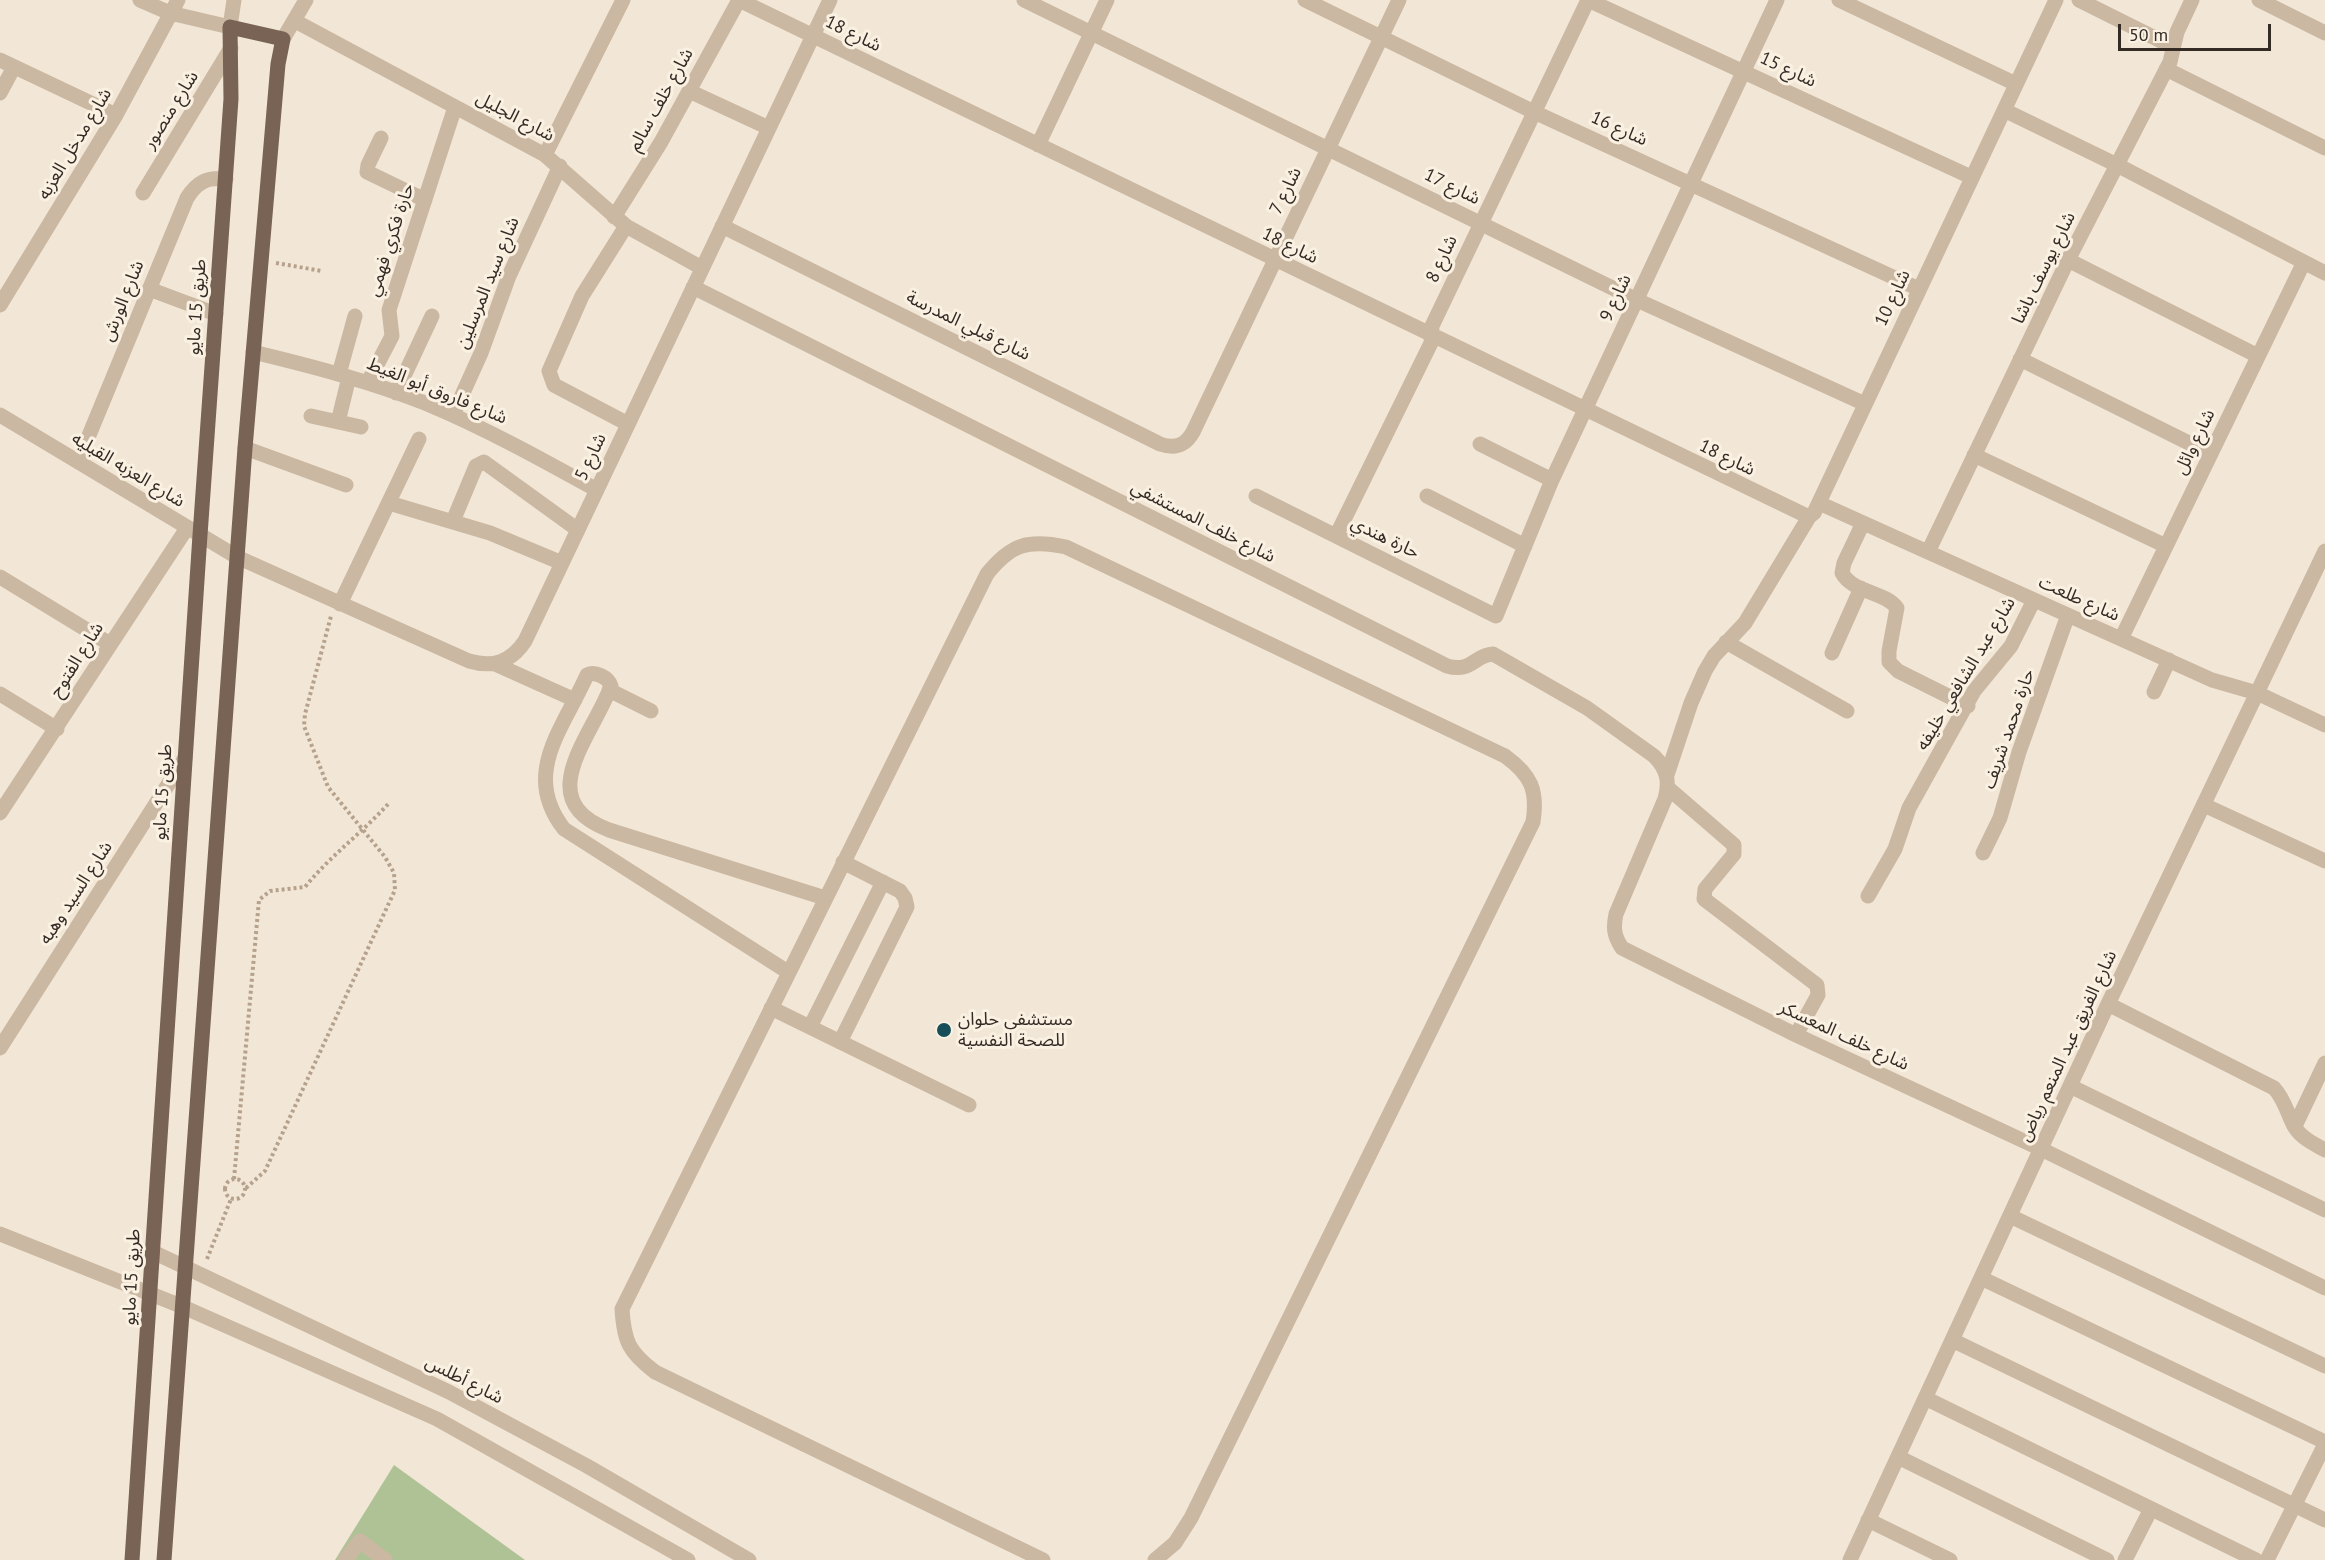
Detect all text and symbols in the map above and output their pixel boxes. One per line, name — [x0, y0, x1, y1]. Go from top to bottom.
street label: شارع 18 — [822, 11, 884, 57]
scale bar — [2121, 12, 2274, 50]
text: 50 m — [2129, 23, 2168, 46]
street label: شارع خلف سالم — [624, 45, 698, 155]
street label: شارع 15 — [1756, 48, 1820, 92]
street label: شارع منصور — [139, 67, 203, 153]
street label: شارع مدخل العزبه — [33, 84, 117, 204]
street label: شارع الجليل — [472, 87, 558, 147]
street label: شارع 16 — [1587, 107, 1651, 151]
street label: شارع 7 — [1265, 164, 1307, 218]
street label: شارع 17 — [1421, 164, 1483, 210]
street label: حارة فكري فهمي — [363, 181, 419, 299]
street label: شارع يوسف باشا — [2008, 208, 2080, 328]
street label: شارع سيد المرسلين — [452, 214, 524, 352]
street label: شارع 18 — [1259, 223, 1321, 269]
street label: شارع 8 — [1422, 232, 1462, 286]
street label: شارع الورش — [97, 257, 149, 345]
street label: طريق 15 مايو — [183, 258, 211, 356]
street label: شارع 10 — [1871, 266, 1915, 330]
street label: شارع 9 — [1596, 271, 1636, 325]
street label: شارع قبلي المدرسة — [902, 287, 1034, 365]
street label: شارع فاروق أبو الغيط — [364, 353, 510, 429]
street label: شارع وائل — [2170, 406, 2220, 478]
street label: شارع العزبه القبليه — [68, 428, 188, 512]
street label: شارع 5 — [571, 430, 611, 484]
street label: شارع 18 — [1696, 435, 1758, 481]
street label: شارع خلف المستشفي — [1127, 476, 1279, 568]
street label: حارة هندي — [1347, 512, 1423, 564]
street label: شارع طلعت — [2035, 572, 2123, 626]
street label: شارع عبد الشافعي خليفه — [1912, 593, 2020, 755]
street label: شارع الفتوح — [45, 618, 109, 702]
street label: حارة محمد شريف — [1978, 666, 2040, 792]
street label: طريق 15 مايو — [149, 743, 177, 841]
street label: شارع السيد وهبه — [35, 837, 117, 949]
street label: شارع الفريق عبد المنعم رياض — [2014, 947, 2122, 1145]
street label: شارع خلف المعسكر — [1776, 996, 1912, 1076]
place label: مستشفي حلوان للصحة النفسية — [958, 1009, 1073, 1052]
marker: مستشفي حلوان للصحة النفسية — [935, 1021, 953, 1039]
street label: طريق 15 مايو — [119, 1228, 145, 1326]
street label: شارع أطلس — [421, 1351, 507, 1409]

